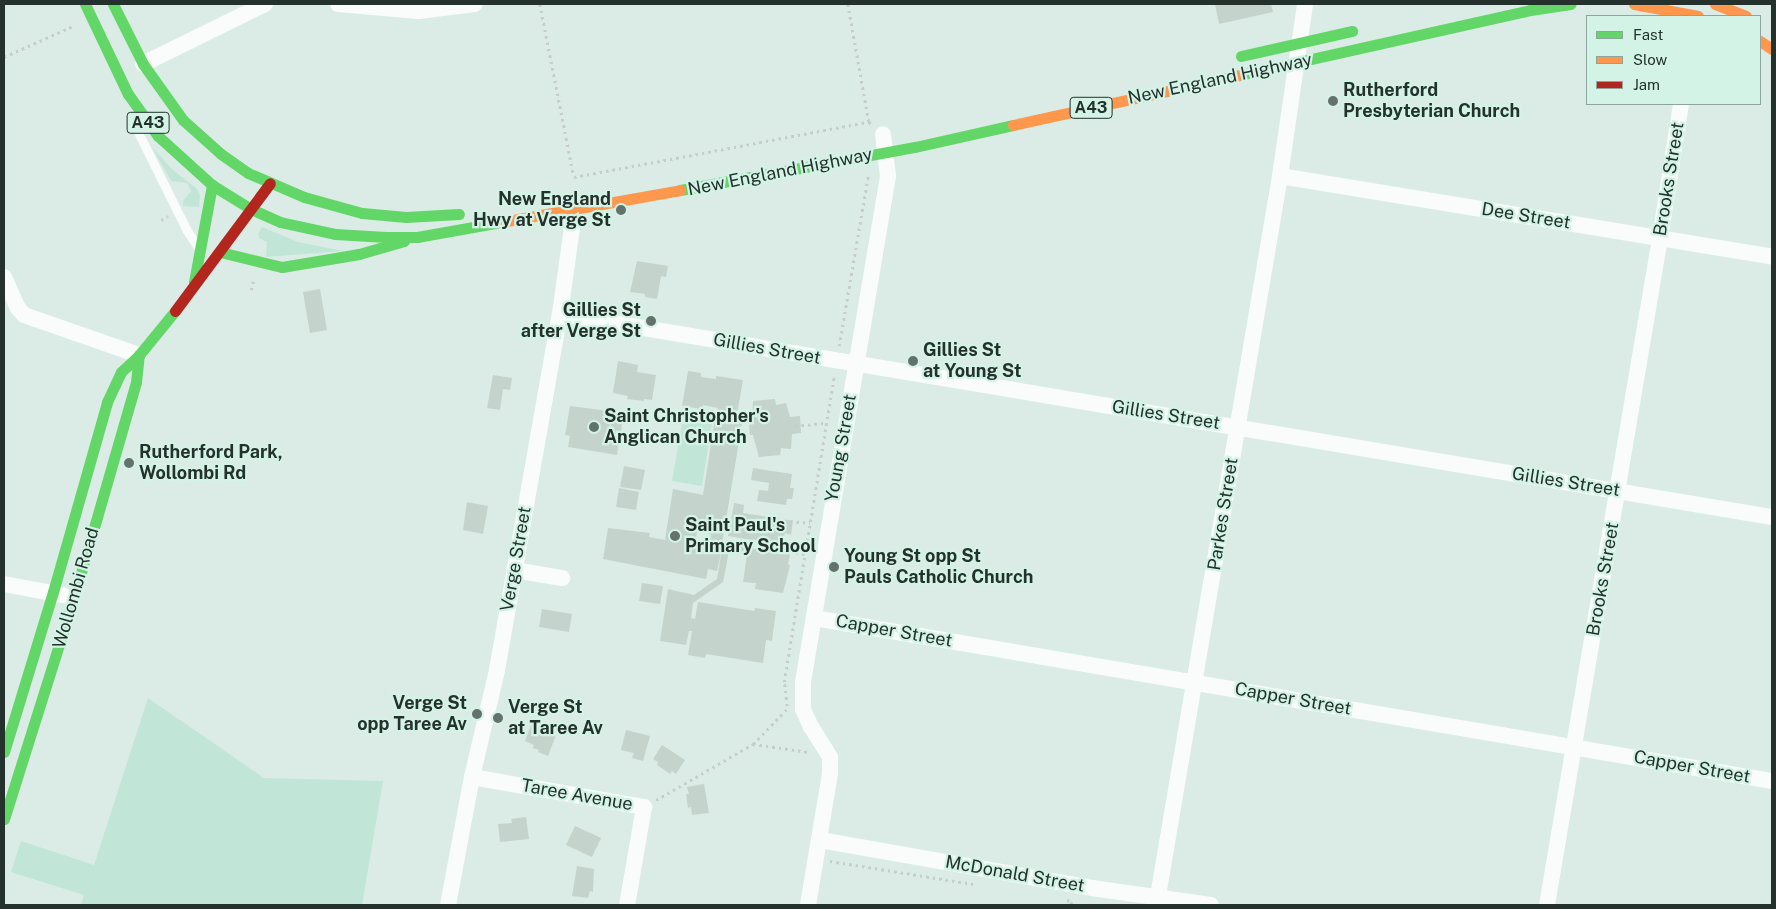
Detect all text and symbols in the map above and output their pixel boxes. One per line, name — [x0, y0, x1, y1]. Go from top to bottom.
legend — [1586, 15, 1761, 105]
text: Fast — [1633, 26, 1663, 43]
street label: New England Highway — [1126, 49, 1314, 109]
text: Slow — [1633, 51, 1667, 68]
text: Jam — [1633, 76, 1660, 93]
place label: Rutherford Presbyterian Church — [1343, 80, 1520, 122]
road number: A43 — [1068, 95, 1114, 122]
marker: Rutherford Presbyterian Church — [1327, 95, 1339, 107]
road number: A43 — [126, 110, 170, 136]
street label: Brooks Street — [1649, 120, 1689, 238]
street label: New England Highway — [686, 143, 874, 201]
place label: New England Hwy at Verge St — [472, 189, 611, 232]
street label: Dee Street — [1480, 198, 1572, 234]
marker: New England Hwy at Verge St — [615, 204, 627, 216]
place label: Gillies St after Verge St — [520, 300, 641, 342]
marker: Gillies St after Verge St — [645, 315, 657, 327]
street label: Gillies Street — [711, 329, 823, 369]
place label: Gillies St at Young St — [923, 340, 1022, 382]
marker: Gillies St at Young St — [907, 355, 919, 367]
street label: Young Street — [821, 392, 861, 504]
street label: Gillies Street — [1110, 396, 1222, 434]
place label: Saint Christopher's Anglican Church — [604, 406, 769, 448]
marker: Saint Christopher's Anglican Church — [588, 421, 600, 433]
place label: Rutherford Park, Wollombi Rd — [139, 442, 283, 484]
street label: Parkes Street — [1203, 456, 1243, 572]
marker: Rutherford Park, Wollombi Rd — [123, 457, 135, 469]
street label: Gillies Street — [1510, 463, 1622, 501]
street label: Verge Street — [496, 505, 536, 613]
place label: Saint Paul's Primary School — [685, 515, 817, 558]
street label: Brooks Street — [1582, 520, 1624, 638]
street label: Wollombi Road — [48, 525, 104, 651]
marker: Saint Paul's Primary School — [669, 530, 681, 542]
place label: Young St opp St Pauls Catholic Church — [844, 546, 1034, 588]
marker: Young St opp St Pauls Catholic Church — [828, 561, 840, 573]
street label: Capper Street — [834, 610, 954, 652]
street label: Capper Street — [1233, 678, 1353, 720]
place label: Verge St opp Taree Av — [357, 693, 467, 736]
place label: Verge St at Taree Av — [508, 697, 603, 740]
marker: Verge St opp Taree Av — [471, 708, 483, 720]
marker: Verge St at Taree Av — [492, 712, 504, 724]
street label: Capper Street — [1632, 746, 1752, 788]
street label: Taree Avenue — [519, 775, 635, 815]
street label: McDonald Street — [944, 851, 1086, 897]

